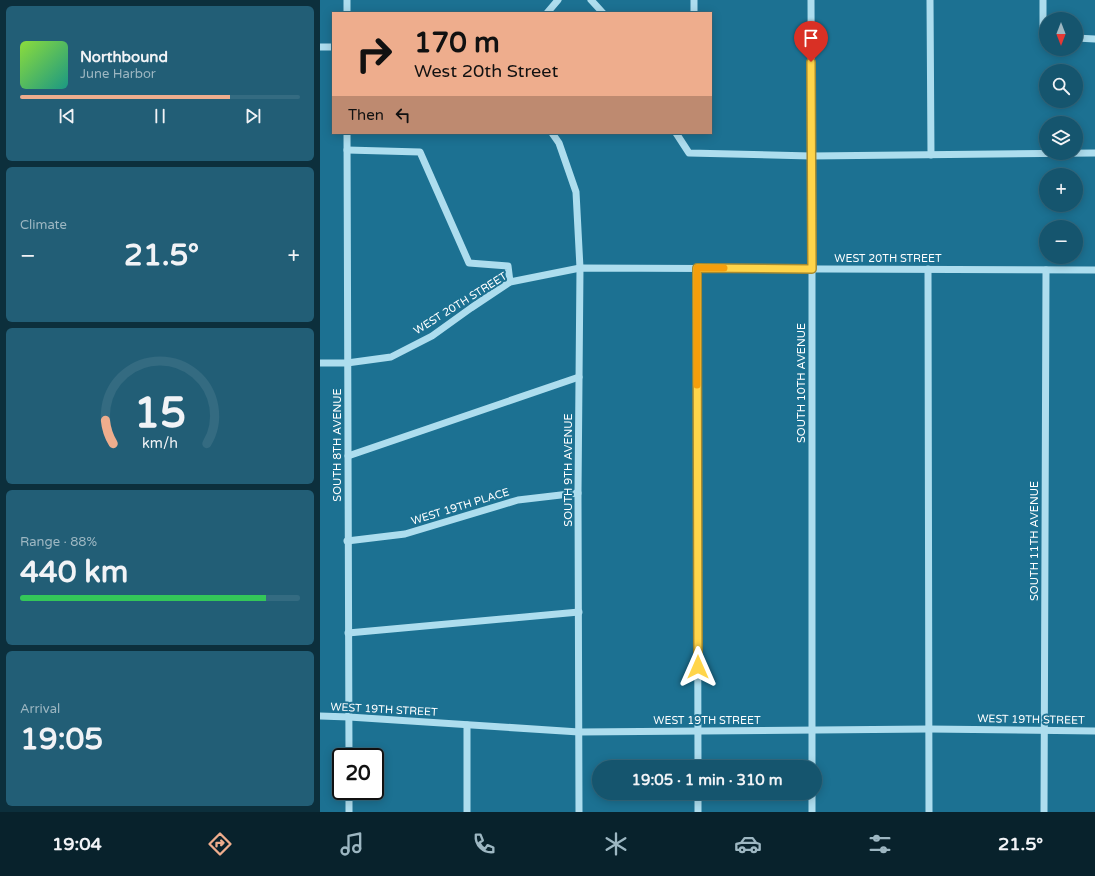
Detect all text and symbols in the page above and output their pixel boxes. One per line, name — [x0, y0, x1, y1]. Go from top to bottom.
north arrow — [1039, 12, 1083, 56]
map controls — [1039, 12, 1083, 264]
pin — [794, 21, 828, 62]
text: 170 m — [414, 26, 500, 60]
icon: arrive — [800, 27, 822, 49]
icon: right — [348, 28, 400, 80]
text: Northbound — [80, 48, 168, 66]
text: West 20th Street — [414, 60, 558, 82]
button: search — [1039, 64, 1083, 108]
text: June Harbor — [80, 66, 156, 82]
icon: left — [392, 104, 414, 126]
icon: previous — [56, 105, 78, 127]
icon: pause — [149, 105, 171, 127]
icon: next — [242, 105, 264, 127]
text: Then — [348, 106, 384, 124]
button: layers — [1039, 116, 1083, 160]
button: + — [1039, 168, 1083, 212]
text: Climate — [20, 217, 67, 233]
button: − — [1039, 220, 1083, 264]
text: 21.5° — [124, 237, 199, 274]
text: − — [20, 243, 36, 269]
text: + — [288, 243, 300, 269]
street label: WEST 20TH STREET — [834, 252, 942, 265]
street label: WEST 20TH STREET — [411, 269, 509, 337]
street label: SOUTH 10TH AVENUE — [795, 323, 808, 443]
street label: SOUTH 8TH AVENUE — [331, 388, 344, 502]
text: 15 — [134, 389, 186, 439]
street label: SOUTH 9TH AVENUE — [562, 413, 575, 527]
text: km/h — [142, 435, 178, 452]
street label: SOUTH 11TH AVENUE — [1028, 481, 1041, 601]
street label: WEST 19TH PLACE — [409, 485, 511, 528]
text: Range · 88% — [20, 534, 97, 550]
text: 440 km — [20, 554, 128, 591]
position arrow — [677, 646, 719, 688]
street label: WEST 19TH STREET — [330, 700, 438, 719]
text: Arrival — [20, 701, 60, 717]
street label: WEST 19TH STREET — [977, 712, 1085, 727]
street label: WEST 19TH STREET — [653, 714, 761, 727]
text: 19:05 — [20, 721, 103, 758]
speed limit sign: 20 — [332, 748, 384, 800]
text: 19:05 · 1 min · 310 m — [632, 771, 782, 789]
icon: directions — [206, 830, 234, 858]
icon: music — [338, 830, 366, 858]
icon: phone — [470, 830, 498, 858]
icon: climate — [602, 830, 630, 858]
icon: car — [734, 830, 762, 858]
icon: filters — [866, 830, 894, 858]
text: 19:04 — [52, 833, 102, 855]
text: 21.5° — [998, 833, 1043, 855]

